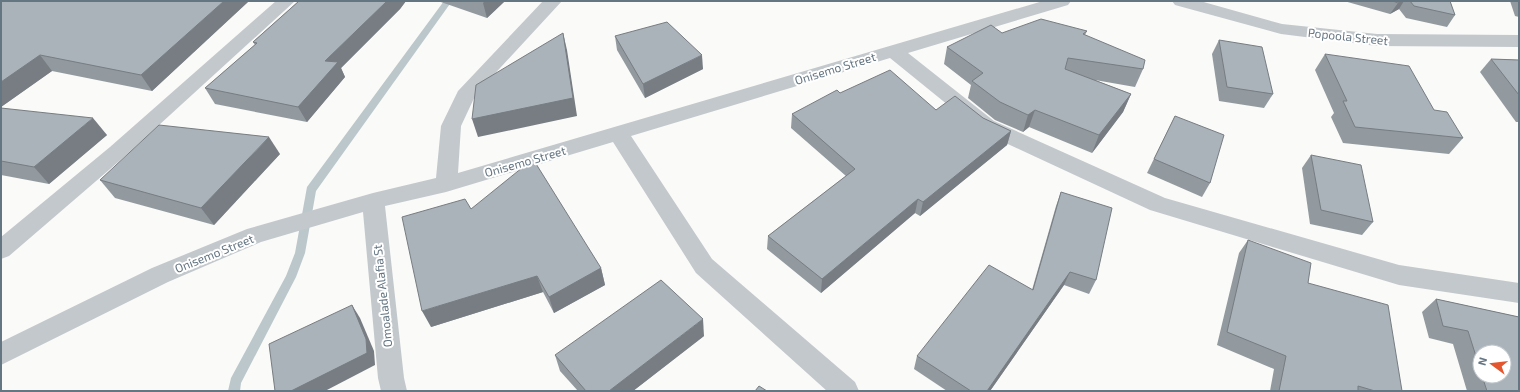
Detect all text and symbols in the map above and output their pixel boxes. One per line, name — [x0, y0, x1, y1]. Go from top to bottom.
street label: Popoola Street — [1307, 25, 1389, 47]
street label: Onisemo Street — [793, 49, 878, 87]
street label: Onisemo Street — [483, 143, 568, 179]
street label: Onisemo Street — [173, 231, 256, 275]
street label: Omoalade Alafia St — [370, 244, 394, 348]
north arrow — [1472, 344, 1512, 384]
text: N — [1475, 356, 1489, 367]

